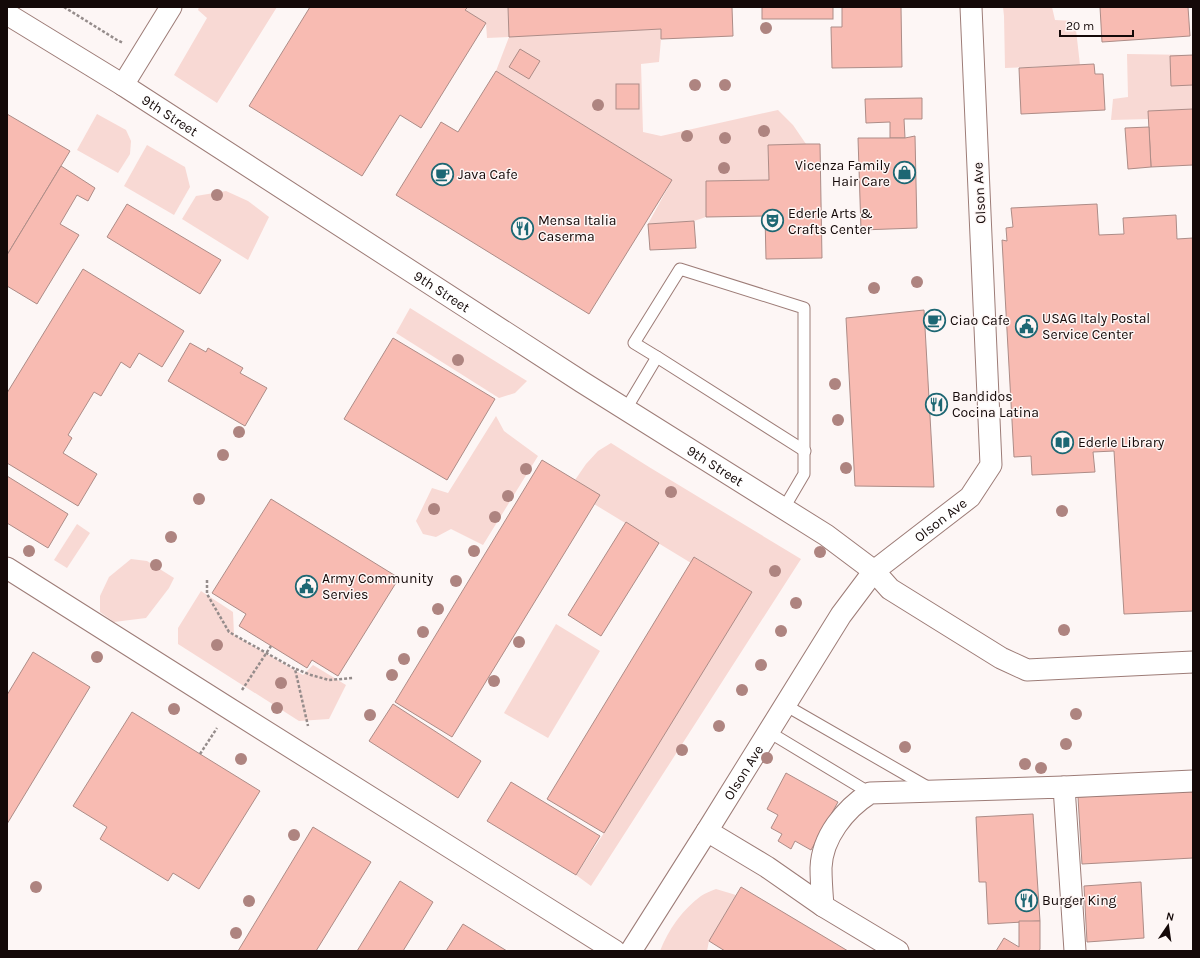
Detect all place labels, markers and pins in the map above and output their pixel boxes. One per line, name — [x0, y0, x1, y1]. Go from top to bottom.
place label: Vicenza Family Hair Care — [795, 157, 890, 190]
shop icon: Vicenza Family Hair Care — [892, 160, 918, 186]
cafe icon: Java Cafe — [430, 161, 456, 187]
place label: Java Cafe — [458, 166, 518, 183]
place label: Ederle Arts & Crafts Center — [788, 205, 873, 238]
theatre icon: Ederle Arts & Crafts Center — [760, 208, 786, 234]
place label: Mensa Italia Caserma — [538, 212, 617, 245]
restaurant icon: Mensa Italia Caserma — [510, 215, 536, 241]
cafe icon: Ciao Cafe — [921, 307, 947, 333]
place label: USAG Italy Postal Service Center — [1042, 310, 1150, 343]
place label: Ciao Cafe — [950, 312, 1010, 329]
public building icon: USAG Italy Postal Service Center — [1014, 313, 1040, 339]
place label: Bandidos Cocina Latina — [952, 388, 1039, 421]
restaurant icon: Bandidos Cocina Latina — [924, 391, 950, 417]
library icon: Ederle Library — [1049, 429, 1075, 455]
place label: Ederle Library — [1078, 434, 1165, 451]
place label: Army Community Servies — [322, 570, 434, 603]
public building icon: Army Community Servies — [293, 573, 319, 599]
restaurant icon: Burger King — [1013, 887, 1039, 913]
place label: Burger King — [1042, 892, 1117, 909]

